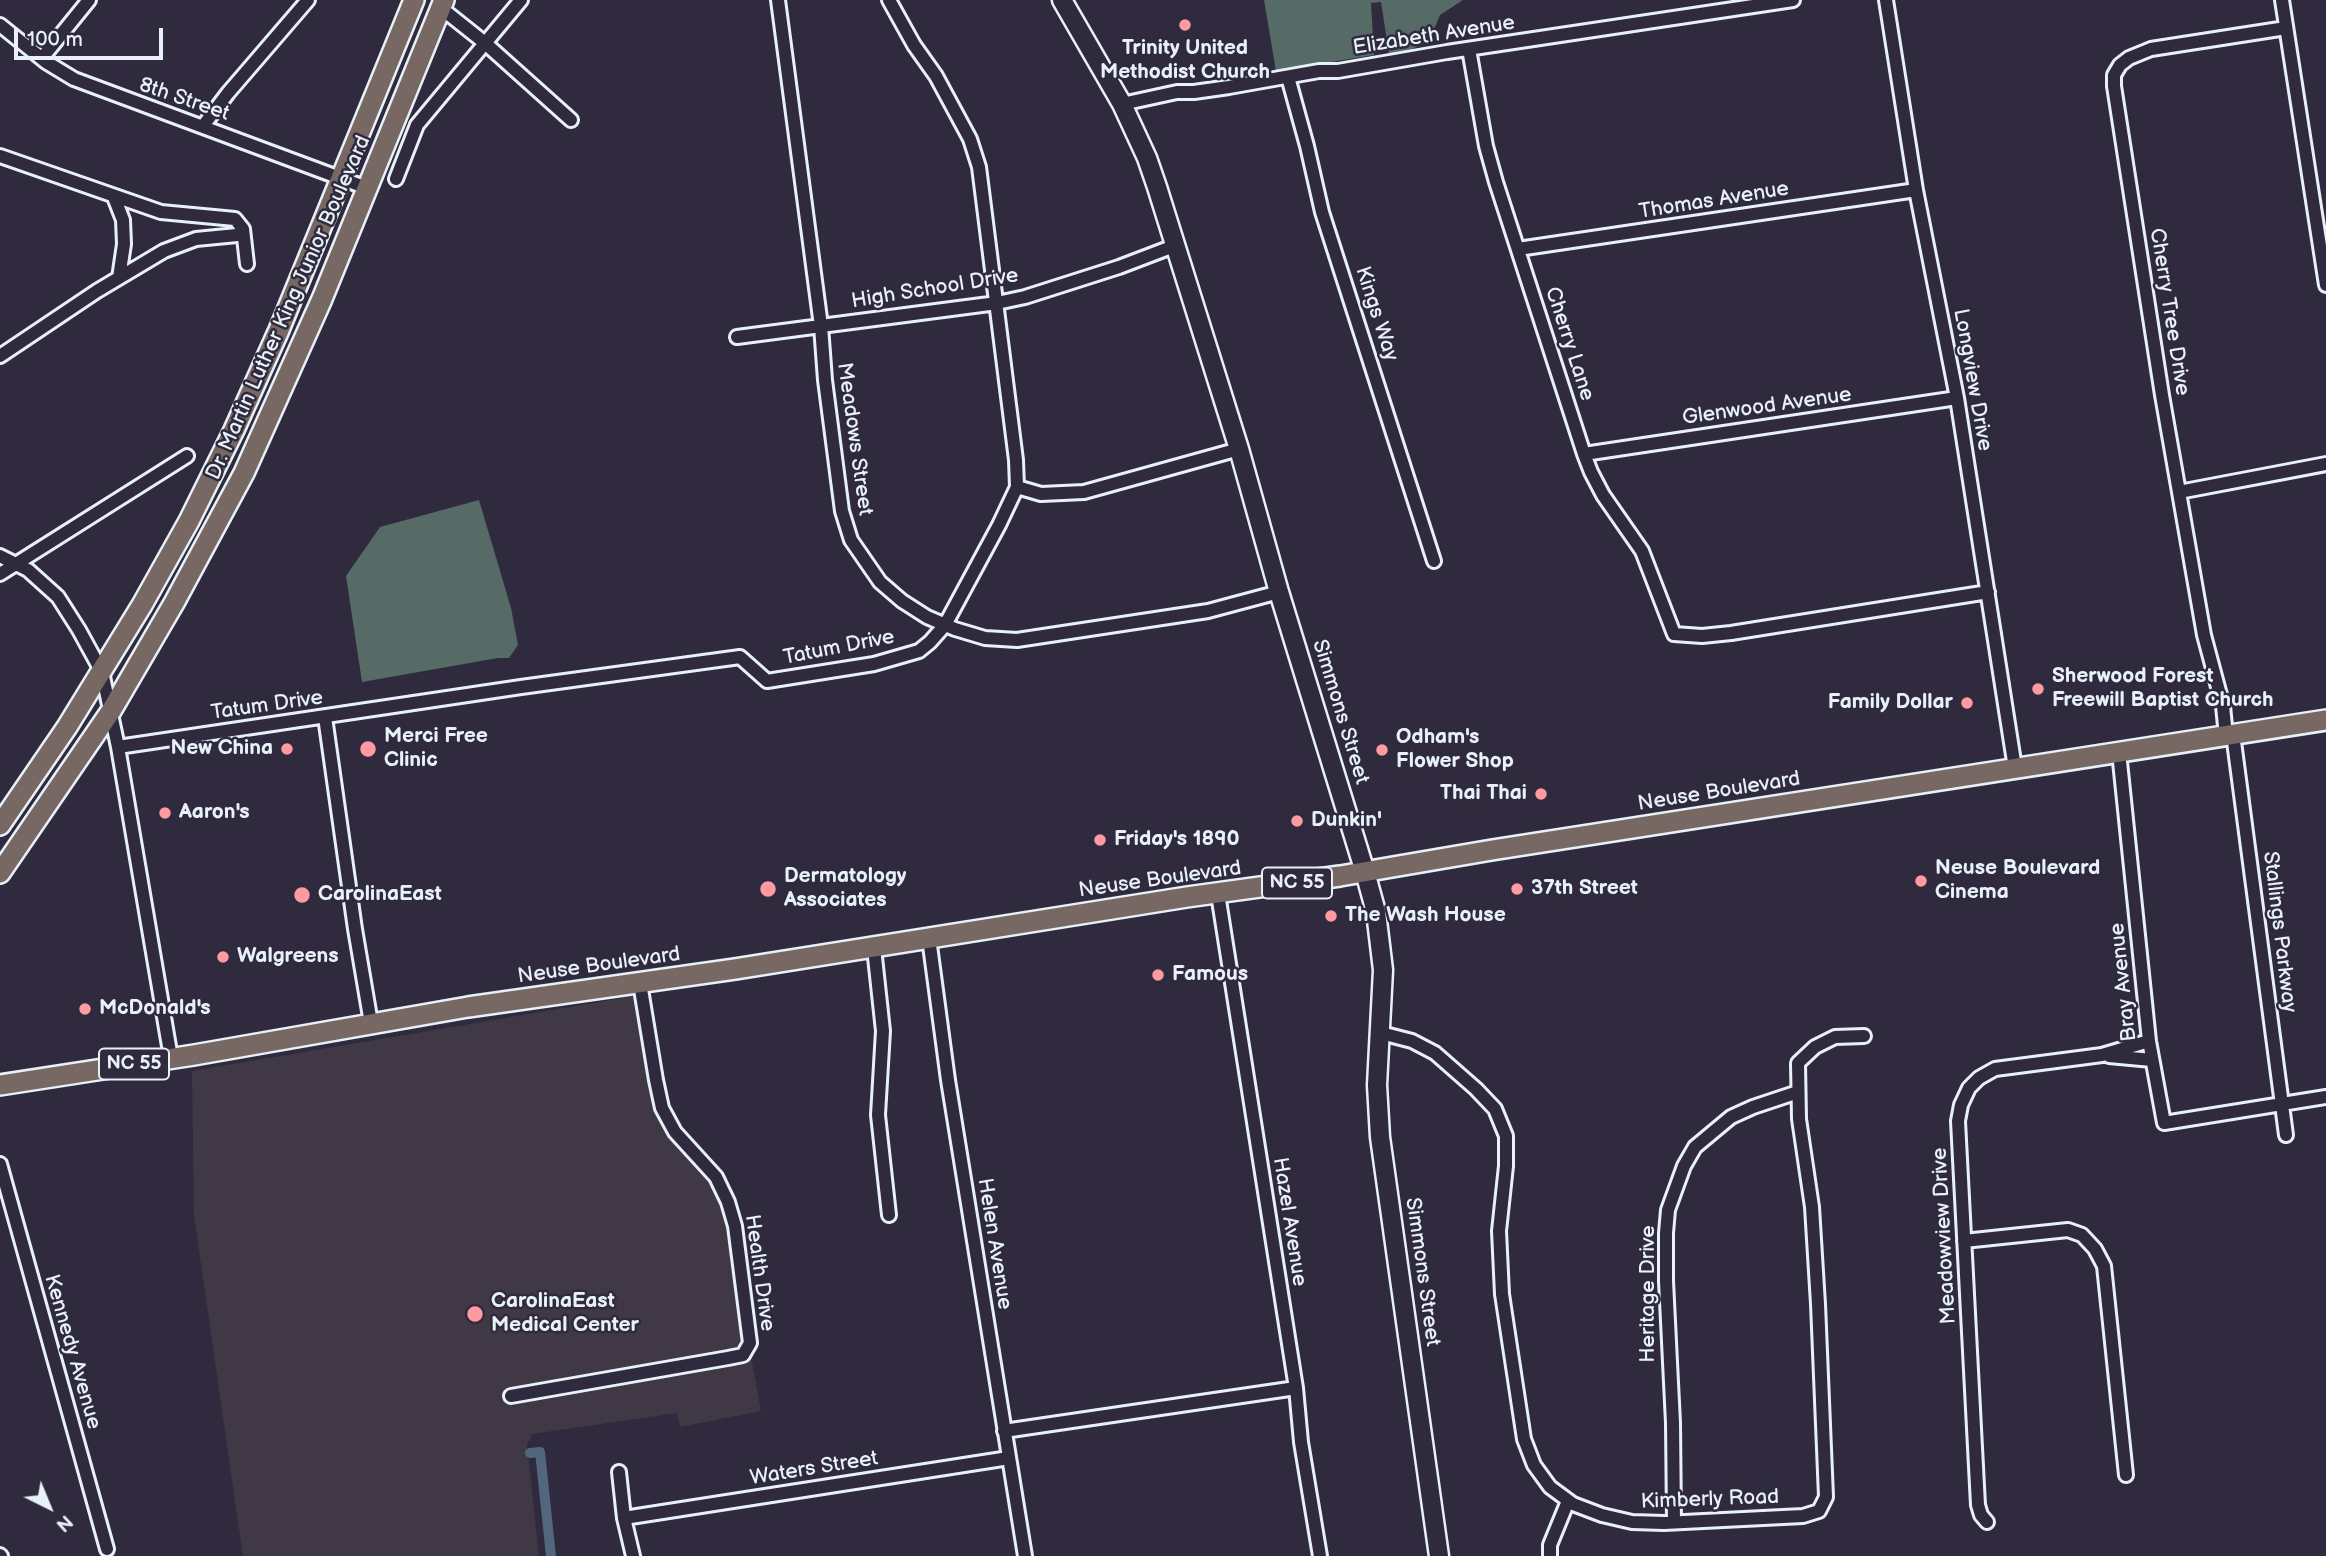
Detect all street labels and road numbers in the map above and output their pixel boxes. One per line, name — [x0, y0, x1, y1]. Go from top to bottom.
street label: Elizabeth Avenue — [1351, 11, 1517, 61]
street label: 8th Street — [136, 73, 232, 127]
street label: Dr. Martin Luther King Junior Boulevard — [201, 132, 377, 484]
street label: Thomas Avenue — [1637, 177, 1791, 225]
street label: Cherry Tree Drive — [2143, 227, 2195, 397]
street label: High School Drive — [850, 263, 1020, 315]
street label: Kings Way — [1349, 264, 1403, 364]
street label: Cherry Lane — [1539, 284, 1599, 404]
street label: Longview Drive — [1947, 307, 1997, 453]
street label: Meadows Street — [831, 361, 877, 517]
street label: Glenwood Avenue — [1681, 383, 1853, 431]
street label: Tatum Drive — [781, 625, 897, 671]
street label: Simmons Street — [1306, 637, 1374, 787]
street label: Tatum Drive — [209, 686, 325, 726]
street label: Neuse Boulevard — [1636, 767, 1802, 817]
street label: Stallings Parkway — [2257, 850, 2301, 1014]
street label: Neuse Boulevard — [1077, 856, 1243, 904]
road number: NC 55 — [1262, 868, 1332, 898]
street label: Bray Avenue — [2105, 921, 2143, 1043]
street label: Neuse Boulevard — [516, 942, 682, 990]
road number: NC 55 — [99, 1048, 169, 1080]
street label: Meadowview Drive — [1928, 1147, 1962, 1325]
street label: Hazel Avenue — [1266, 1156, 1312, 1288]
street label: Helen Avenue — [971, 1176, 1017, 1312]
street label: Simmons Street — [1399, 1196, 1445, 1348]
street label: Health Drive — [738, 1213, 780, 1333]
street label: Heritage Drive — [1636, 1225, 1662, 1363]
street label: Kennedy Avenue — [38, 1272, 106, 1432]
street label: Waters Street — [748, 1446, 880, 1492]
street label: Kimberly Road — [1640, 1485, 1780, 1515]

